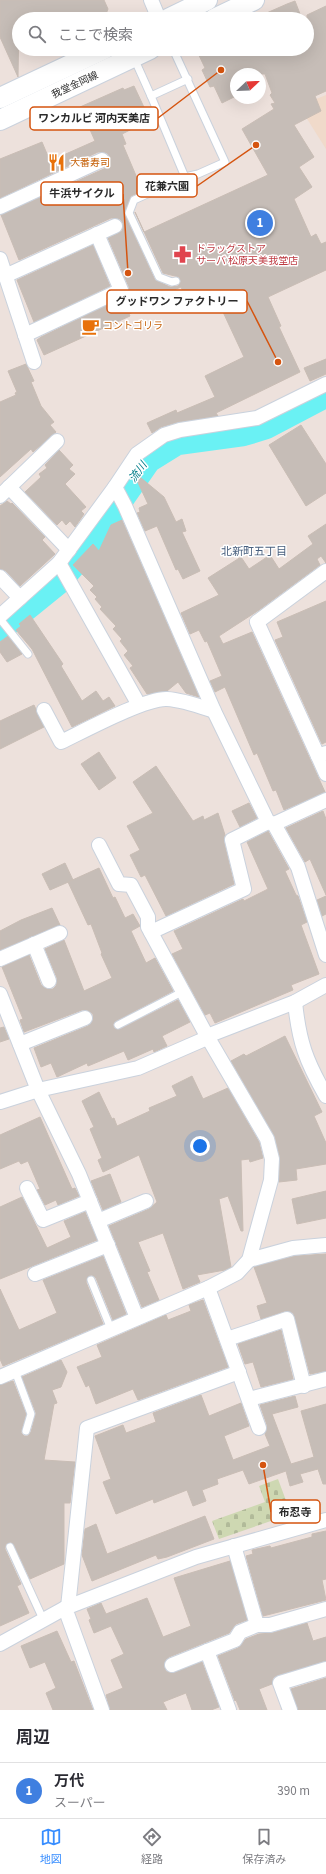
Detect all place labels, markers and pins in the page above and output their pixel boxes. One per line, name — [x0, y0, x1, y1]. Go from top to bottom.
callout: ワンカルビ 河内天美店 — [30, 107, 158, 130]
restaurant icon: 大番寿司 — [47, 153, 67, 173]
place label: 大番寿司 — [70, 156, 110, 170]
callout: 花兼六園 — [137, 174, 197, 197]
callout: 牛浜サイクル — [41, 182, 123, 205]
pin: 1 — [247, 208, 273, 238]
place label: ドラッグストア サーバ 松原天美我堂店 — [196, 242, 298, 268]
pharmacy icon: ドラッグストア サーバ 松原天美我堂店 — [173, 245, 193, 265]
callout: グッドワン ファクトリー — [107, 290, 247, 313]
cafe icon: コントゴリラ — [80, 316, 100, 336]
place label: コントゴリラ — [103, 319, 163, 333]
callout: 布忍寺 — [271, 1500, 320, 1523]

